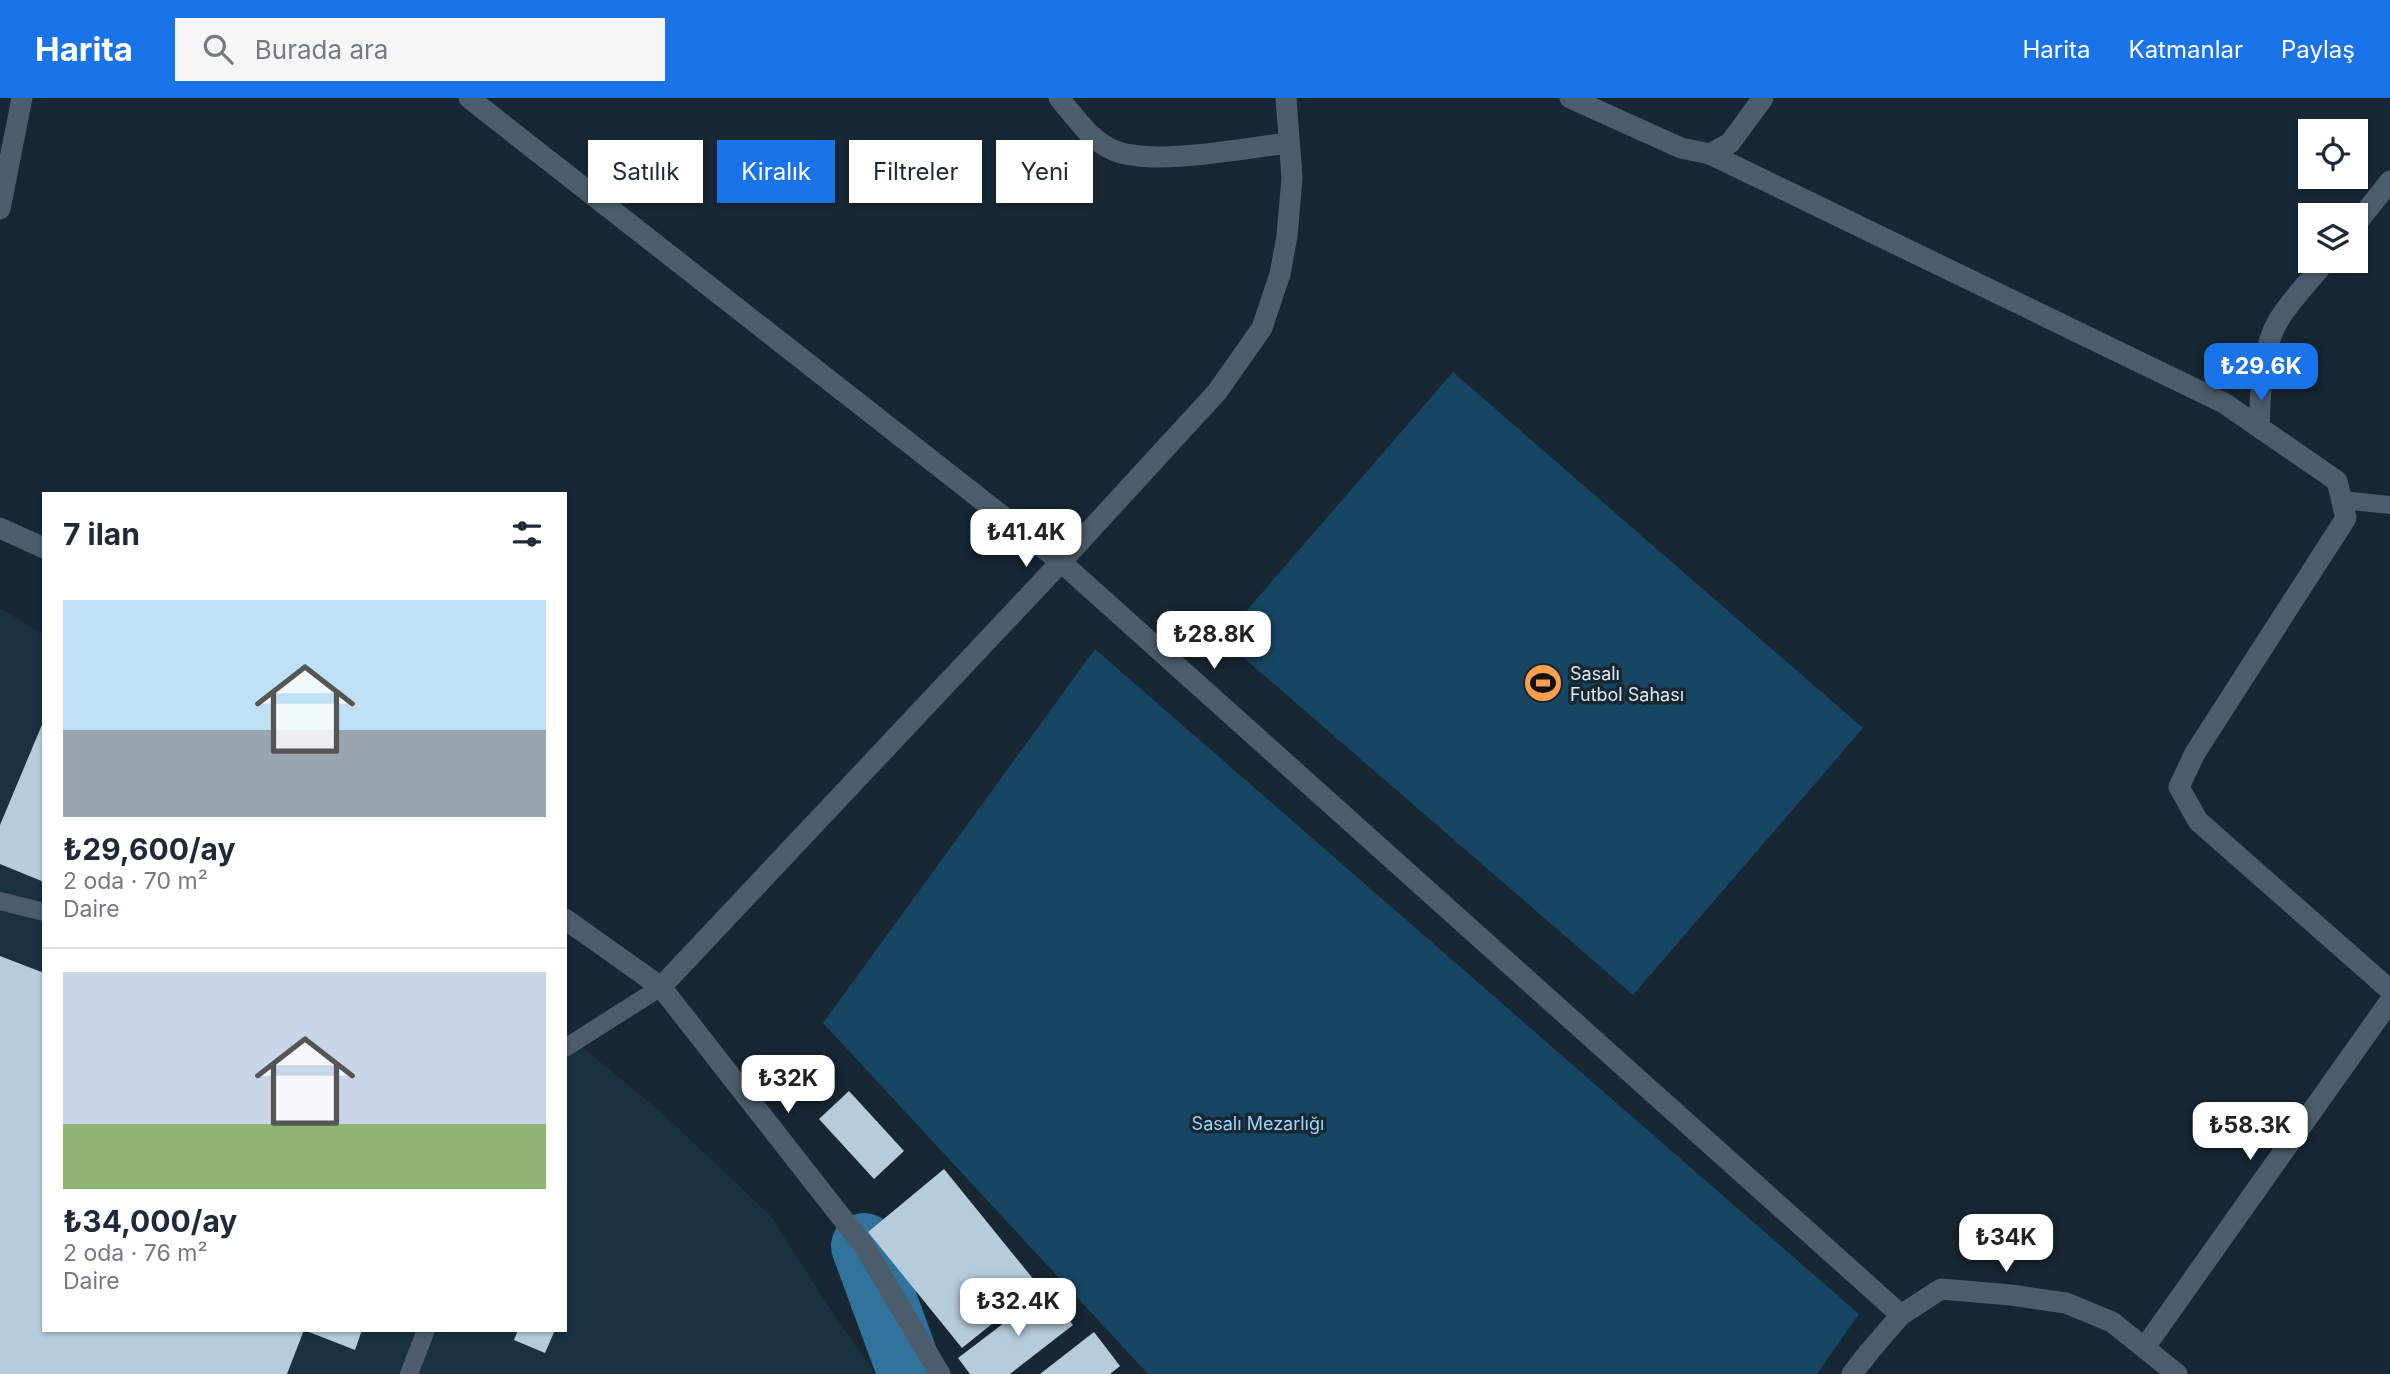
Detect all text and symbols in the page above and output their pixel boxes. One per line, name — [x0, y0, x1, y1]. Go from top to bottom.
search box — [175, 18, 665, 81]
text: Harita — [35, 29, 133, 69]
icon: search — [199, 30, 237, 68]
text: Burada ara — [255, 34, 388, 65]
text: Harita — [2023, 35, 2091, 64]
text: Katmanlar — [2129, 35, 2243, 64]
text: Paylaş — [2281, 35, 2355, 64]
map controls — [2298, 119, 2368, 273]
button: locate — [2298, 119, 2368, 189]
chip: Satılık — [588, 140, 703, 203]
chip: Kiralık — [717, 140, 835, 203]
chip: Filtreler — [849, 140, 982, 203]
chip: Yeni — [996, 140, 1093, 203]
button: layers — [2298, 203, 2368, 273]
pin: ₺29.6K — [2204, 344, 2318, 403]
text: ₺29.6K — [2220, 352, 2302, 380]
pin: ₺41.4K — [969, 510, 1083, 569]
icon: filters — [508, 515, 546, 553]
text: 7 ilan — [63, 516, 140, 552]
text: ₺41.4K — [986, 518, 1066, 546]
pin: ₺28.8K — [1157, 612, 1271, 671]
text: ₺28.8K — [1173, 620, 1255, 648]
icon: home — [242, 646, 368, 772]
sports icon: Sasalı Futbol Sahası — [1522, 662, 1564, 704]
place label: Sasalı Futbol Sahası — [1570, 663, 1684, 705]
text: ₺29,600/ay — [63, 831, 236, 867]
text: 2 oda · 70 m² — [63, 867, 208, 895]
text: Daire — [63, 895, 120, 923]
icon: home — [242, 1018, 368, 1144]
pin: ₺32K — [747, 1056, 829, 1115]
text: ₺32K — [758, 1064, 818, 1092]
pin: ₺58.3K — [2193, 1102, 2307, 1162]
text: ₺58.3K — [2209, 1111, 2291, 1139]
park label: Sasalı Mezarlığı — [1192, 1113, 1324, 1134]
text: ₺34,000/ay — [63, 1203, 237, 1239]
pin: ₺34K — [1965, 1214, 2047, 1274]
text: ₺34K — [1975, 1223, 2037, 1251]
text: 2 oda · 76 m² — [63, 1239, 208, 1267]
text: Daire — [63, 1267, 120, 1295]
pin: ₺32.4K — [961, 1278, 1075, 1338]
text: ₺32.4K — [976, 1287, 1060, 1315]

